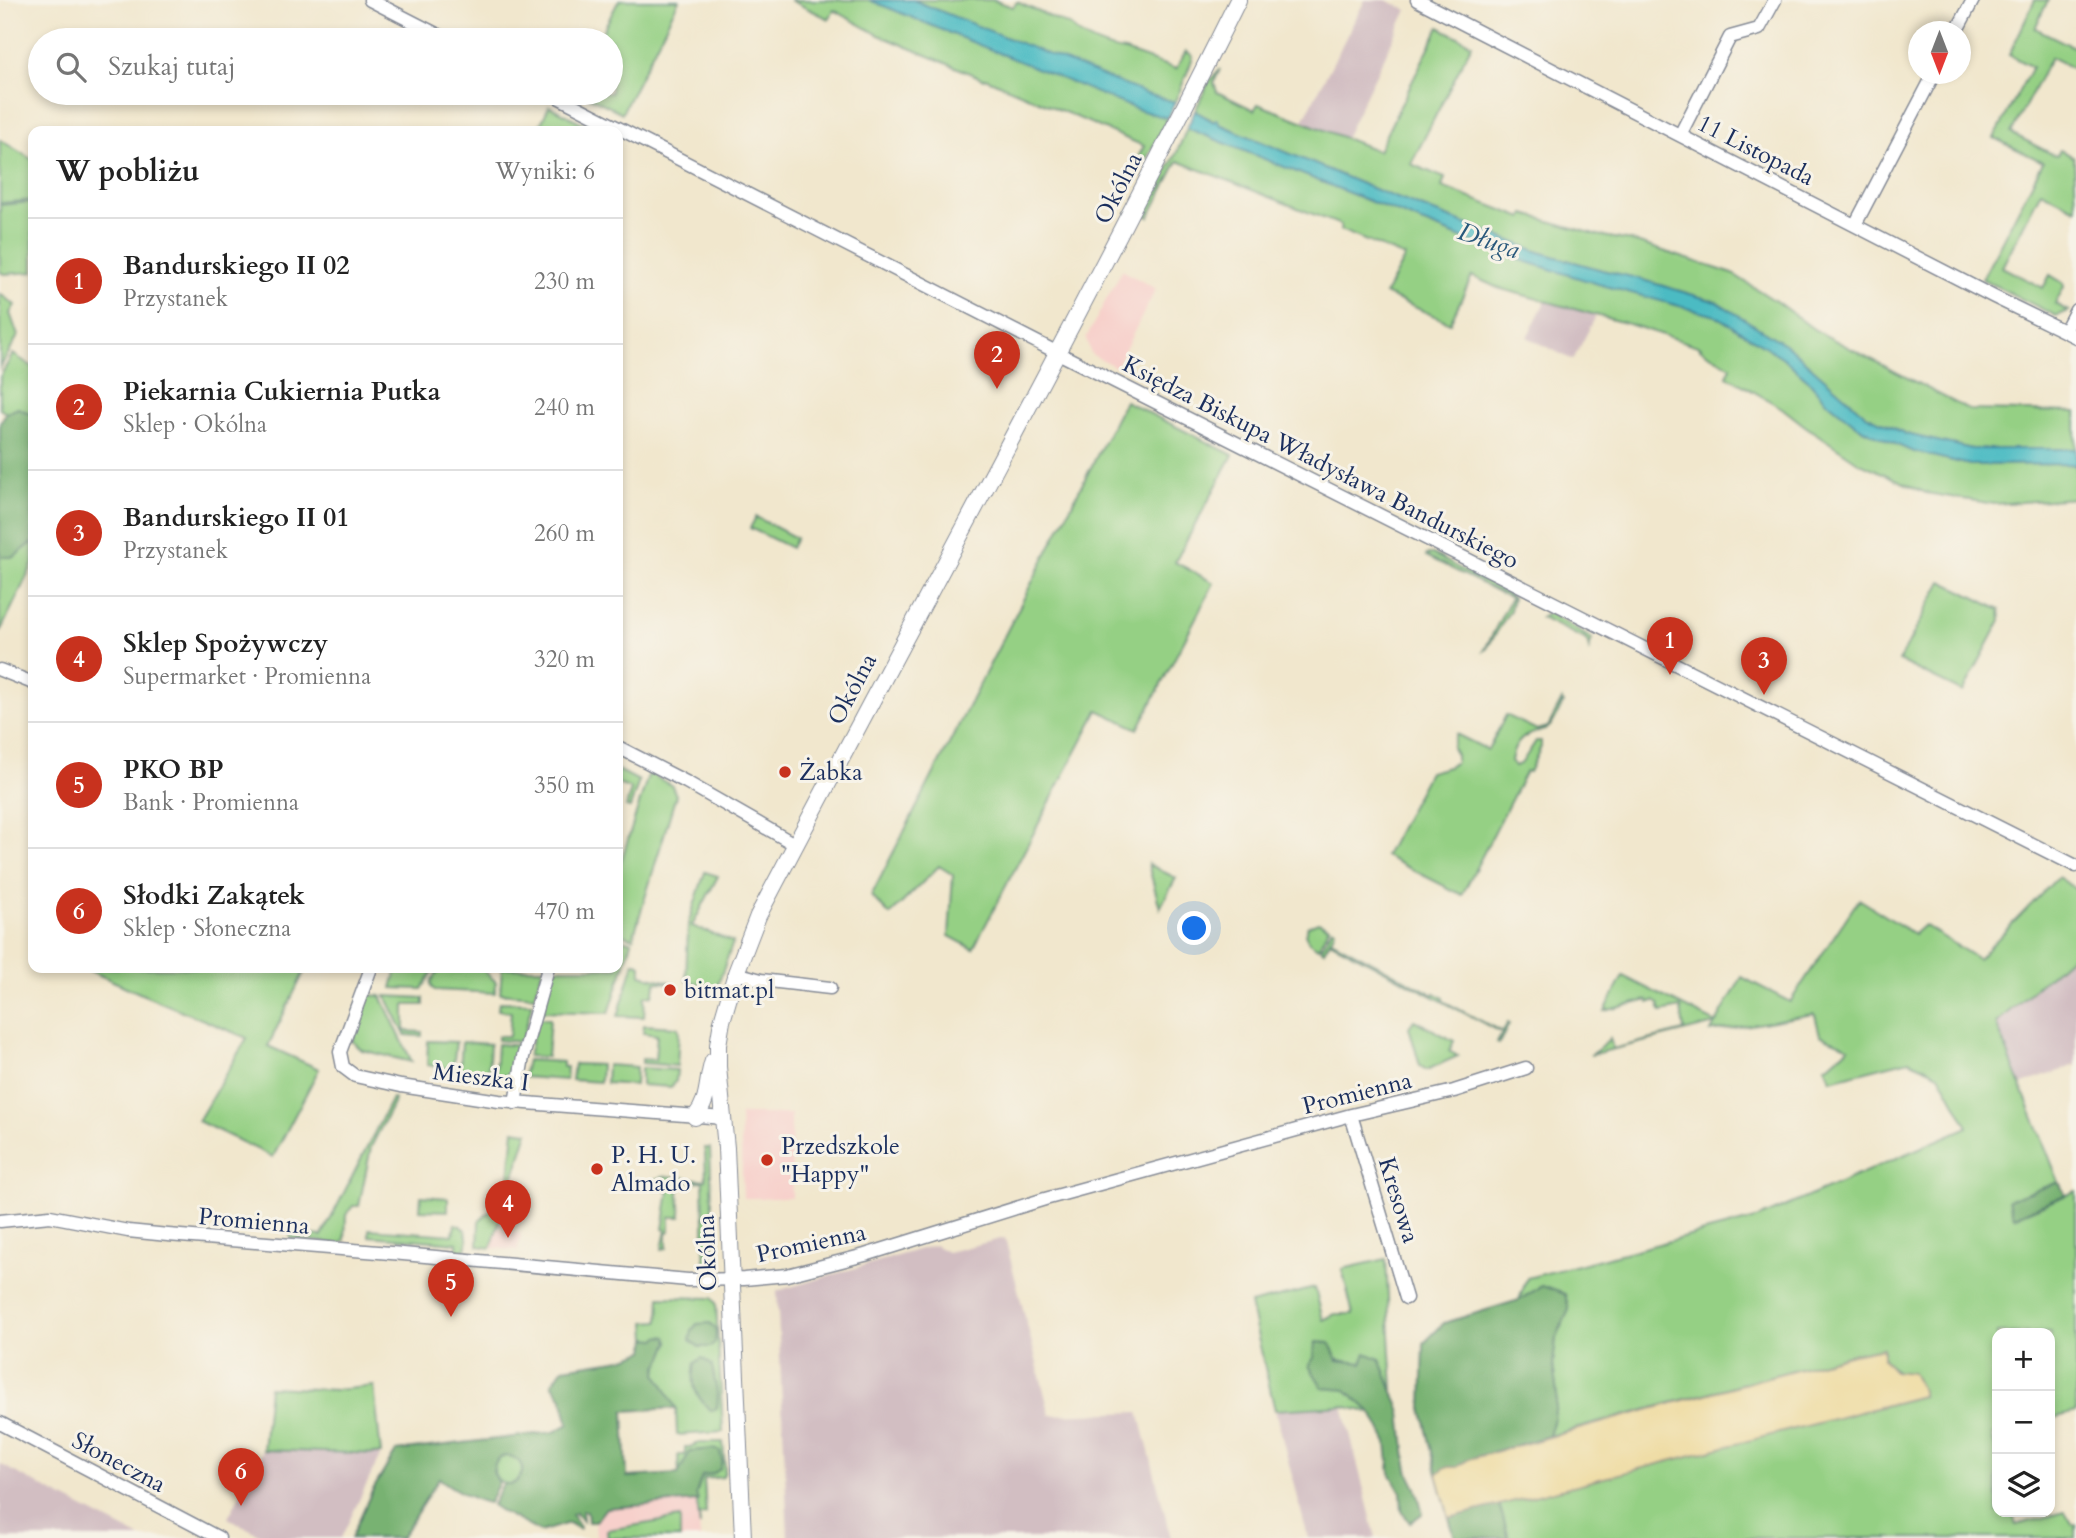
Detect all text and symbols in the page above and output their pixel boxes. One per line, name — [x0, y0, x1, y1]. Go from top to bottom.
north arrow — [1908, 21, 1971, 84]
search box — [28, 28, 623, 105]
icon: search — [52, 48, 90, 86]
text: Szukaj tutaj — [108, 49, 236, 84]
street label: 11 Listopada — [1692, 107, 1820, 194]
street label: Okólna — [1086, 146, 1151, 230]
text: W pobliżu — [56, 151, 200, 192]
text: Wyniki: 6 — [495, 156, 595, 187]
water label: Długa — [1453, 214, 1525, 267]
text: Bandurskiego II 02 — [123, 248, 350, 283]
text: 1 — [73, 266, 85, 297]
text: 230 m — [534, 266, 595, 297]
text: Przystanek — [123, 283, 228, 314]
pin: 2 — [974, 331, 1020, 389]
street label: Księdza Biskupa Władysława Bandurskiego — [1117, 348, 1525, 577]
text: Piekarnia Cukiernia Putka — [123, 374, 441, 409]
text: 2 — [73, 392, 85, 423]
text: 240 m — [534, 392, 595, 423]
text: Sklep · Okólna — [123, 409, 267, 440]
text: Bandurskiego II 01 — [123, 500, 350, 535]
text: 3 — [73, 518, 85, 549]
text: 260 m — [534, 518, 595, 549]
text: Przystanek — [123, 535, 228, 566]
pin: 1 — [1647, 617, 1693, 675]
text: Sklep Spożywczy — [123, 626, 328, 661]
pin: 3 — [1741, 637, 1787, 695]
text: 4 — [73, 644, 85, 675]
text: 320 m — [534, 644, 595, 675]
street label: Okólna — [820, 647, 885, 731]
text: Supermarket · Promienna — [123, 661, 371, 692]
text: PKO BP — [123, 752, 224, 787]
place label: Żabka — [799, 756, 863, 789]
marker: Żabka — [777, 764, 793, 780]
text: 5 — [73, 770, 85, 801]
text: 350 m — [534, 770, 595, 801]
text: Bank · Promienna — [123, 787, 299, 818]
text: Słodki Zakątek — [123, 878, 305, 913]
text: 6 — [73, 896, 85, 927]
text: 470 m — [534, 896, 595, 927]
your location — [1177, 911, 1211, 945]
text: Sklep · Słoneczna — [123, 913, 291, 944]
place label: bitmat.pl — [684, 974, 774, 1007]
marker: bitmat.pl — [662, 982, 678, 998]
street label: Mieszka I — [431, 1055, 531, 1100]
street label: Promienna — [1299, 1064, 1416, 1123]
place label: Przedszkole "Happy" — [781, 1130, 900, 1191]
place label: P. H. U. Almado — [611, 1139, 696, 1200]
marker: Przedszkole "Happy" — [759, 1152, 775, 1168]
street label: Kresowa — [1370, 1153, 1427, 1248]
marker: P. H. U. Almado — [589, 1161, 605, 1177]
pin: 4 — [485, 1180, 531, 1238]
street label: Promienna — [197, 1200, 312, 1243]
street label: Okólna — [690, 1213, 725, 1292]
street label: Promienna — [753, 1216, 870, 1271]
pin: 5 — [428, 1259, 474, 1317]
map controls — [1992, 1328, 2055, 1517]
button: + — [1992, 1328, 2055, 1391]
button: − — [1992, 1391, 2055, 1454]
street label: Słoneczna — [66, 1424, 172, 1501]
pin: 6 — [218, 1448, 264, 1506]
button: layers — [1992, 1454, 2055, 1517]

